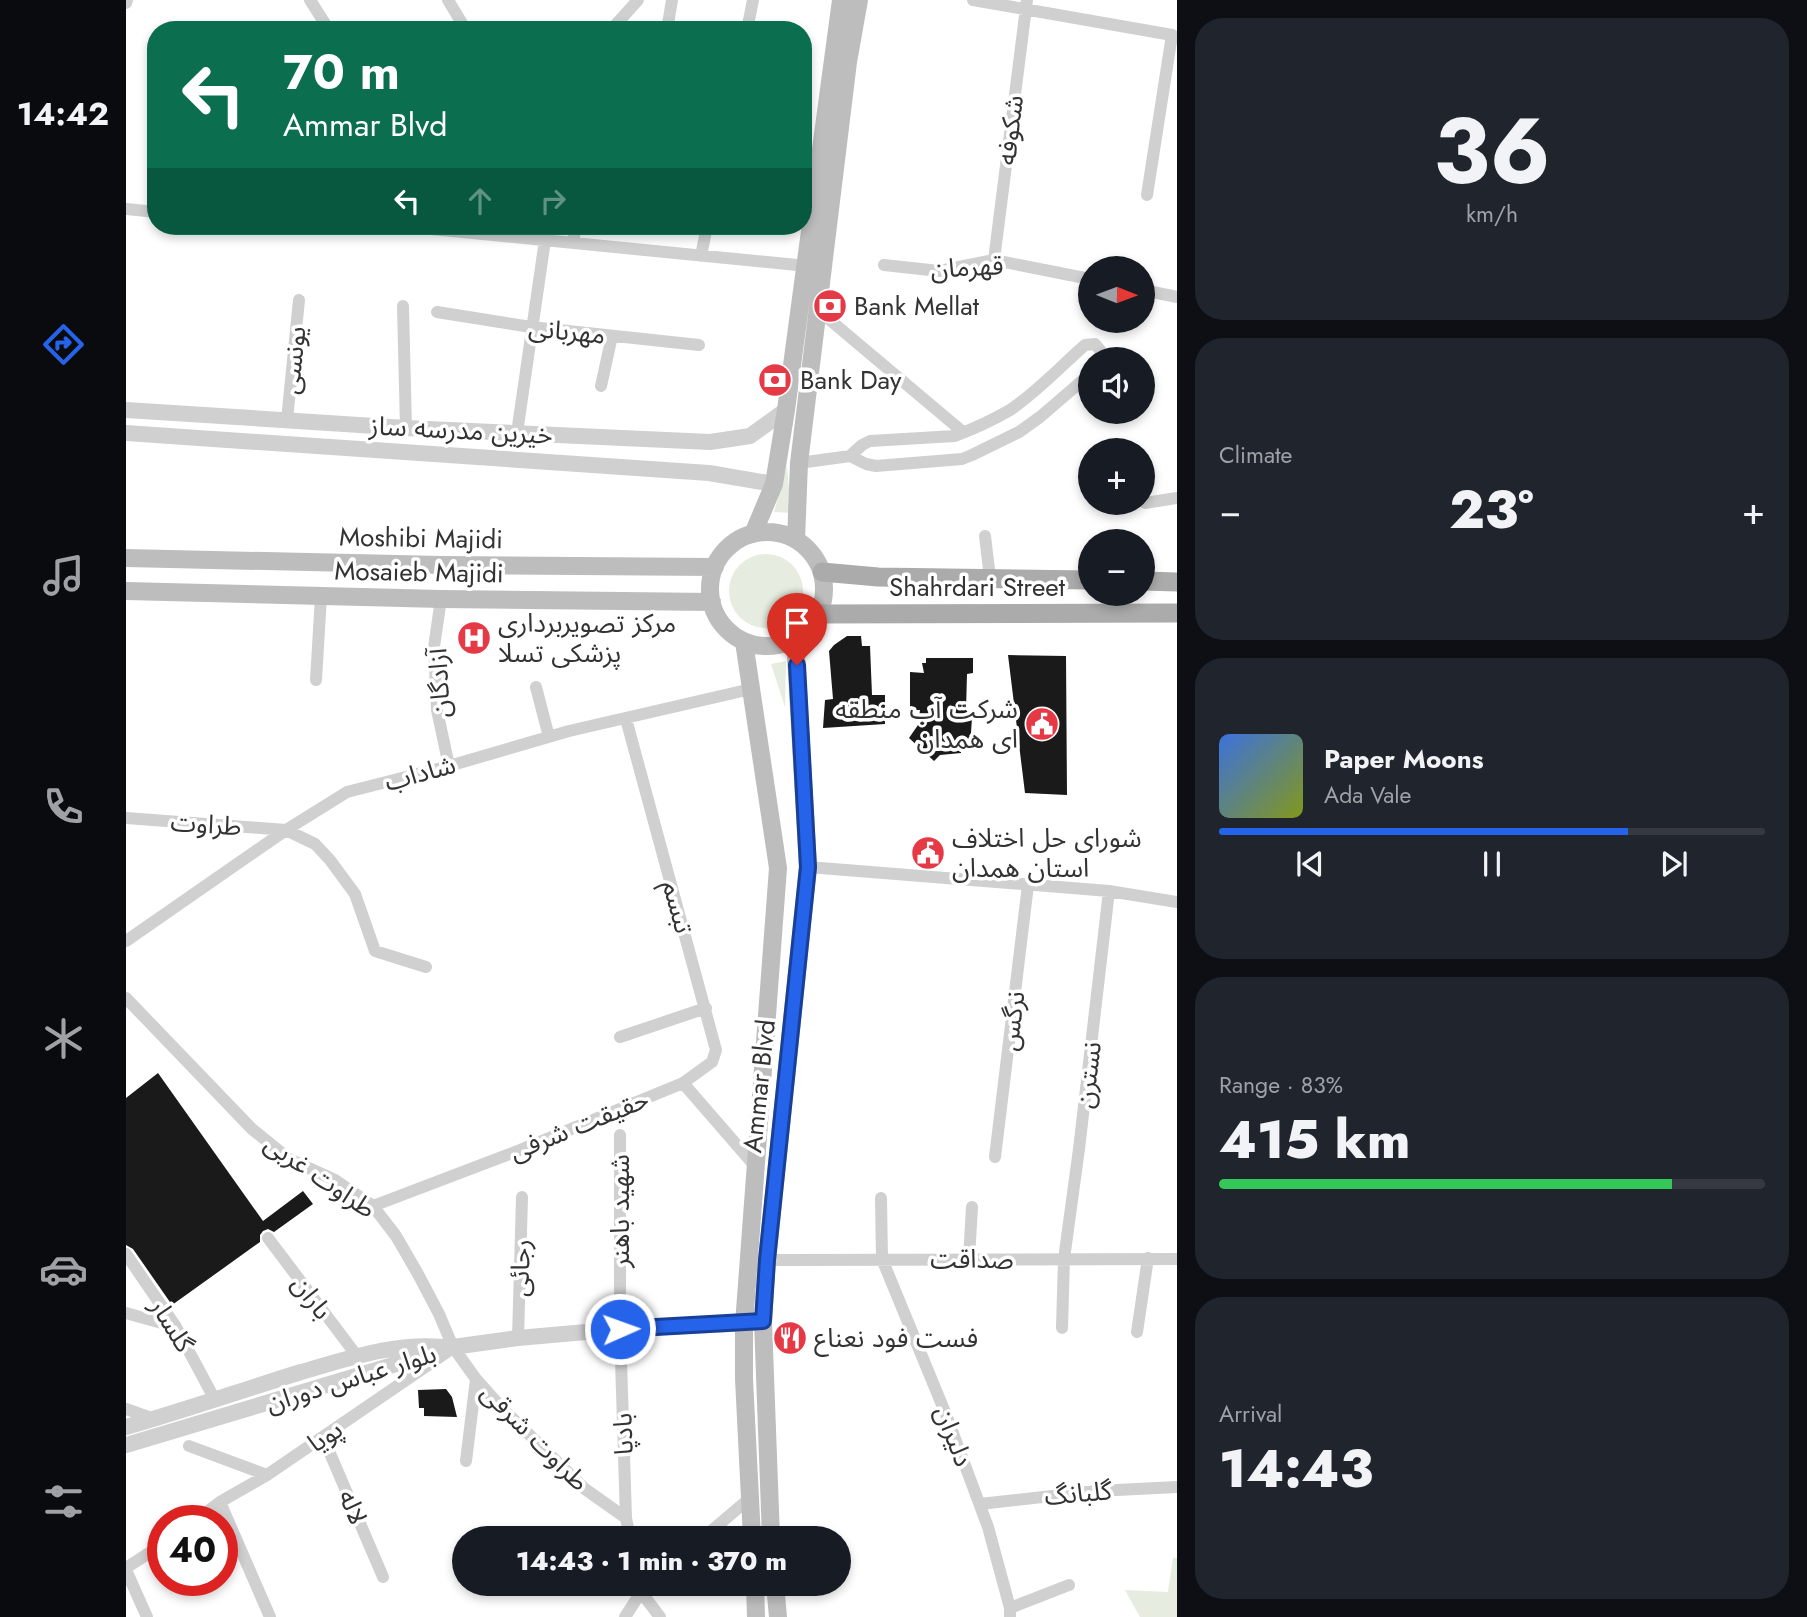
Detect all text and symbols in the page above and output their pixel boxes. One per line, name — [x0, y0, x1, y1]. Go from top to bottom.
text: 70 m — [283, 37, 400, 107]
icon: left — [168, 49, 259, 140]
text: 36 — [1433, 86, 1551, 217]
text: 14:42 — [17, 91, 109, 137]
street label: شکوفه — [987, 93, 1033, 167]
text: Ammar Blvd — [283, 102, 448, 148]
icon: left — [388, 182, 426, 220]
icon: ahead — [461, 182, 499, 220]
icon: right — [534, 182, 572, 220]
text: km/h — [1466, 197, 1518, 231]
street label: قهرمان — [930, 246, 1004, 288]
north arrow — [1078, 256, 1155, 332]
map controls — [1078, 256, 1155, 606]
bank icon: Bank Mellat — [811, 287, 849, 325]
place label: Bank Mellat — [854, 287, 980, 325]
street label: مهربانی — [527, 308, 607, 354]
icon: directions — [39, 320, 88, 369]
street label: یونسی — [271, 324, 315, 396]
button: sound — [1078, 347, 1155, 424]
bank icon: Bank Day — [756, 361, 794, 399]
place label: Bank Day — [800, 361, 902, 399]
street label: خیرین مدرسه ساز — [367, 406, 554, 454]
button: + — [1078, 438, 1155, 515]
text: Climate — [1219, 438, 1292, 472]
text: 23° — [1449, 472, 1534, 548]
text: − — [1219, 483, 1241, 538]
text: + — [1742, 483, 1765, 538]
street label: Moshibi Majidi — [339, 518, 503, 558]
button: − — [1078, 529, 1155, 606]
icon: music — [39, 551, 88, 600]
street label: Mosaieb Majidi — [334, 552, 504, 592]
street label: Shahrdari Street — [889, 568, 1066, 606]
pin — [767, 593, 827, 665]
place label: مرکز تصویربرداری پزشکی تسلا — [498, 604, 676, 672]
icon: arrive — [778, 604, 816, 642]
hospital icon: مرکز تصویربرداری پزشکی تسلا — [455, 619, 493, 657]
street label: آزادگان — [418, 646, 460, 719]
place label: شرکت آب منطقه ای همدان — [835, 690, 1018, 758]
public building icon: شرکت آب منطقه ای همدان — [1023, 705, 1061, 743]
text: Paper Moons — [1324, 740, 1484, 778]
street label: شاداب — [380, 745, 460, 801]
text: Ada Vale — [1324, 778, 1411, 812]
icon: phone — [39, 782, 88, 831]
street label: طراوت — [169, 803, 243, 845]
place label: شوراى حل اختلاف استان همدان — [952, 819, 1142, 887]
public building icon: شوراى حل اختلاف استان همدان — [909, 834, 947, 872]
icon: previous — [1291, 845, 1329, 883]
icon: pause — [1473, 845, 1511, 883]
icon: next — [1655, 845, 1693, 883]
street label: تبسم — [652, 876, 703, 938]
street label: نرگس — [989, 989, 1035, 1053]
icon: climate — [39, 1014, 88, 1063]
street label: Ammar Blvd — [733, 1018, 785, 1154]
street label: نسترن — [1065, 1039, 1111, 1111]
text: Range · 83% — [1219, 1068, 1343, 1102]
street label: حقیقت شرفی — [503, 1080, 655, 1170]
text: 415 km — [1219, 1102, 1410, 1178]
street label: طراوت غربی — [257, 1125, 383, 1227]
street label: شهید باهنر — [601, 1154, 639, 1269]
street label: رجائی — [500, 1239, 540, 1297]
street label: صداقت — [930, 1240, 1014, 1278]
icon: car — [39, 1245, 88, 1294]
street label: باران — [283, 1267, 341, 1327]
street label: گلسار — [140, 1290, 204, 1360]
position arrow — [583, 1292, 657, 1366]
restaurant icon: فست فود نعناع — [771, 1319, 809, 1357]
place label: فست فود نعناع — [814, 1319, 978, 1357]
street label: بلوار عباس دوران — [261, 1334, 441, 1422]
street label: طراوت شرقی — [472, 1374, 598, 1500]
text: Arrival — [1219, 1397, 1282, 1431]
street label: دلیران — [925, 1400, 983, 1472]
street label: پویا — [300, 1410, 350, 1462]
street label: بادپا — [603, 1412, 643, 1456]
text: 14:43 — [1219, 1431, 1373, 1507]
street label: گلبانگ — [1043, 1471, 1113, 1515]
icon: filters — [39, 1477, 88, 1526]
street label: لاله — [329, 1484, 377, 1530]
speed limit sign: 40 — [147, 1505, 238, 1596]
text: 14:43 · 1 min · 370 m — [516, 1542, 787, 1580]

